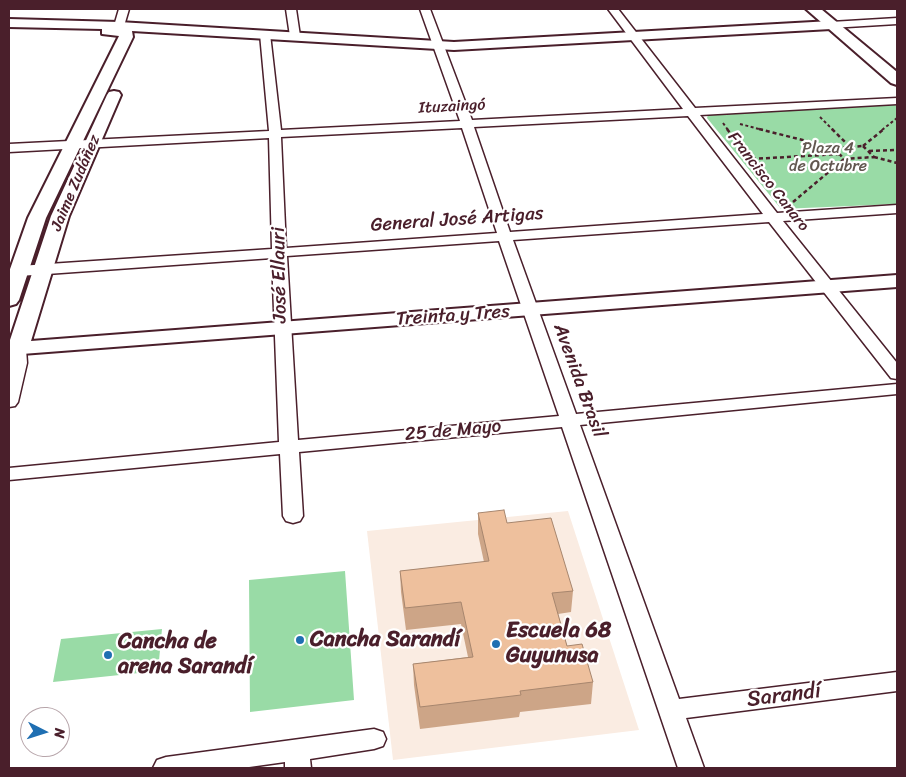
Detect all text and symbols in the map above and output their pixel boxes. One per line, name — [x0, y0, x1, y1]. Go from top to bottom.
street label: Ituzaingó — [418, 96, 486, 118]
street label: Francisco Canaro — [723, 128, 813, 236]
street label: Jaime Zudáñez — [47, 132, 105, 234]
park label: Plaza 4 de Octubre — [789, 139, 867, 177]
street label: General José Artigas — [370, 203, 544, 237]
street label: José Ellauri — [268, 227, 292, 323]
street label: Treinta y Tres — [395, 301, 511, 331]
street label: Avenida Brasil — [548, 321, 610, 441]
street label: 25 de Mayo — [404, 415, 502, 447]
place label: Escuela 68 Guyunusa — [506, 618, 611, 670]
place label: Cancha Sarandí — [310, 627, 460, 653]
place label: Cancha de arena Sarandí — [118, 629, 252, 680]
marker: Cancha Sarandí — [294, 634, 306, 646]
marker: Escuela 68 Guyunusa — [490, 638, 502, 650]
marker: Cancha de arena Sarandí — [102, 649, 114, 661]
street label: Sarandí — [745, 678, 823, 714]
north arrow — [20, 707, 70, 757]
text: N — [47, 727, 72, 739]

